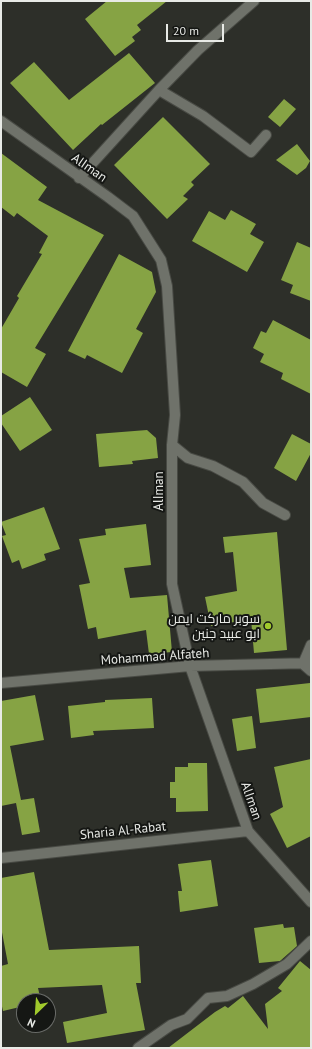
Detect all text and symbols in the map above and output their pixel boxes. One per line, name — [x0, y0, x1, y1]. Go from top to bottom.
scale bar — [168, 16, 226, 42]
text: 20 m — [173, 23, 199, 38]
street label: AlIman — [68, 150, 110, 186]
street label: AlIman — [151, 471, 167, 511]
place label: سوبر ماركت ايمن ابو عبيد جنين — [168, 611, 260, 642]
marker: سوبر ماركت ايمن ابو عبيد جنين — [263, 621, 273, 631]
street label: Mohammad Alfateh — [100, 645, 210, 669]
street label: AlIman — [237, 780, 265, 822]
street label: Sharia Al-Rabat — [79, 819, 167, 843]
north arrow — [16, 993, 56, 1033]
text: N — [25, 1015, 38, 1031]

